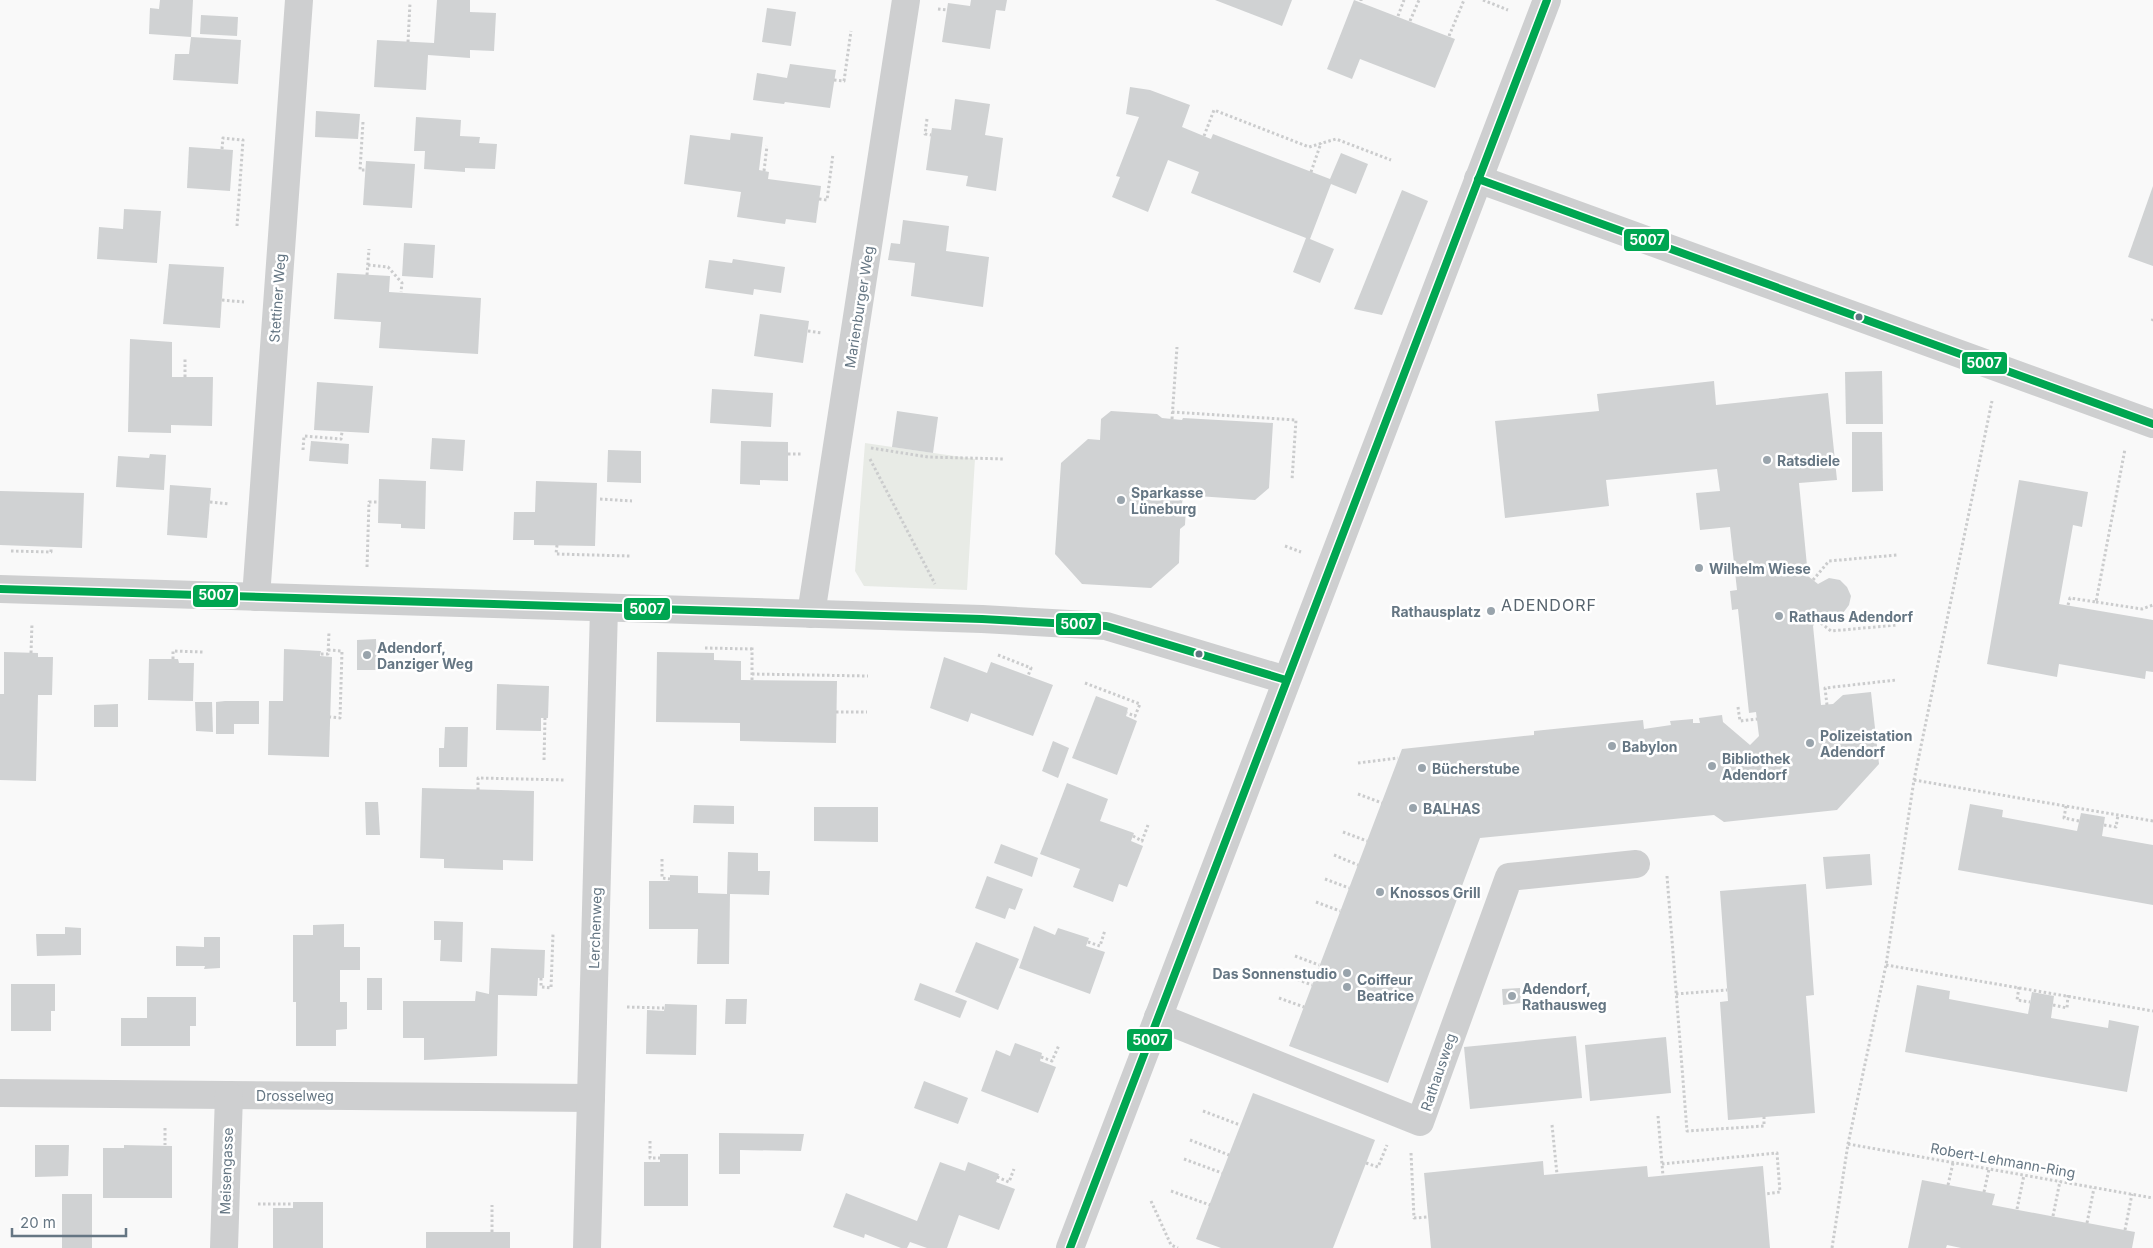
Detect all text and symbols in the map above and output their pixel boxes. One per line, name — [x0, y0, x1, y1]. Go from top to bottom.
line badge: 5007 — [1623, 228, 1670, 252]
text: 5007 — [1629, 231, 1665, 248]
street label: Marienburger Weg — [841, 245, 877, 369]
street label: Stettiner Weg — [265, 253, 289, 343]
unlabelled marker — [1854, 312, 1864, 322]
line badge: 5007 — [1961, 351, 2008, 375]
text: 5007 — [1966, 354, 2002, 371]
place label: Ratsdiele — [1777, 452, 1840, 469]
marker: Ratsdiele — [1761, 454, 1773, 466]
place label: Sparkasse Lüneburg — [1131, 484, 1203, 517]
marker: Sparkasse Lüneburg — [1115, 494, 1127, 506]
place label: Wilhelm Wiese — [1709, 560, 1811, 577]
marker: Wilhelm Wiese — [1693, 562, 1705, 574]
line badge: 5007 — [192, 584, 239, 608]
text: 5007 — [198, 586, 234, 603]
district label: ADENDORF — [1501, 595, 1597, 615]
line badge: 5007 — [623, 597, 671, 621]
text: 5007 — [629, 600, 665, 617]
place label: Rathausplatz — [1391, 603, 1481, 620]
marker: Rathausplatz — [1485, 605, 1497, 617]
place label: Rathaus Adendorf — [1789, 608, 1914, 625]
marker: Rathaus Adendorf — [1773, 610, 1785, 622]
line badge: 5007 — [1055, 612, 1102, 636]
text: 5007 — [1060, 615, 1096, 632]
place label: Adendorf, Danziger Weg — [377, 639, 473, 672]
marker: Adendorf, Danziger Weg — [361, 649, 373, 661]
unlabelled marker — [1194, 649, 1204, 659]
place label: Polizeistation Adendorf — [1820, 727, 1912, 760]
marker: Polizeistation Adendorf — [1804, 737, 1816, 749]
place label: Babylon — [1622, 738, 1678, 755]
marker: Babylon — [1606, 740, 1618, 752]
place label: Bibliothek Adendorf — [1722, 750, 1791, 783]
place label: Bücherstube — [1432, 760, 1520, 777]
marker: Bibliothek Adendorf — [1706, 760, 1718, 772]
marker: Bücherstube — [1416, 762, 1428, 774]
place label: BALHAS — [1423, 800, 1481, 817]
marker: BALHAS — [1407, 802, 1419, 814]
place label: Knossos Grill — [1390, 884, 1481, 901]
marker: Knossos Grill — [1374, 886, 1386, 898]
street label: Lerchenweg — [585, 887, 605, 969]
place label: Das Sonnenstudio — [1212, 965, 1337, 982]
marker: Das Sonnenstudio — [1341, 967, 1353, 979]
place label: Coiffeur Beatrice — [1357, 971, 1414, 1004]
place label: Adendorf, Rathausweg — [1522, 980, 1607, 1013]
marker: Coiffeur Beatrice — [1341, 981, 1353, 993]
marker: Adendorf, Rathausweg — [1506, 990, 1518, 1002]
line badge: 5007 — [1126, 1028, 1173, 1052]
text: 5007 — [1132, 1031, 1168, 1048]
street label: Rathausweg — [1417, 1031, 1459, 1113]
street label: Drosselweg — [256, 1087, 334, 1104]
street label: Meisengasse — [216, 1127, 236, 1215]
street label: Robert-Lehmann-Ring — [1929, 1139, 2077, 1181]
scale bar — [12, 1206, 126, 1238]
text: 20 m — [20, 1213, 56, 1232]

